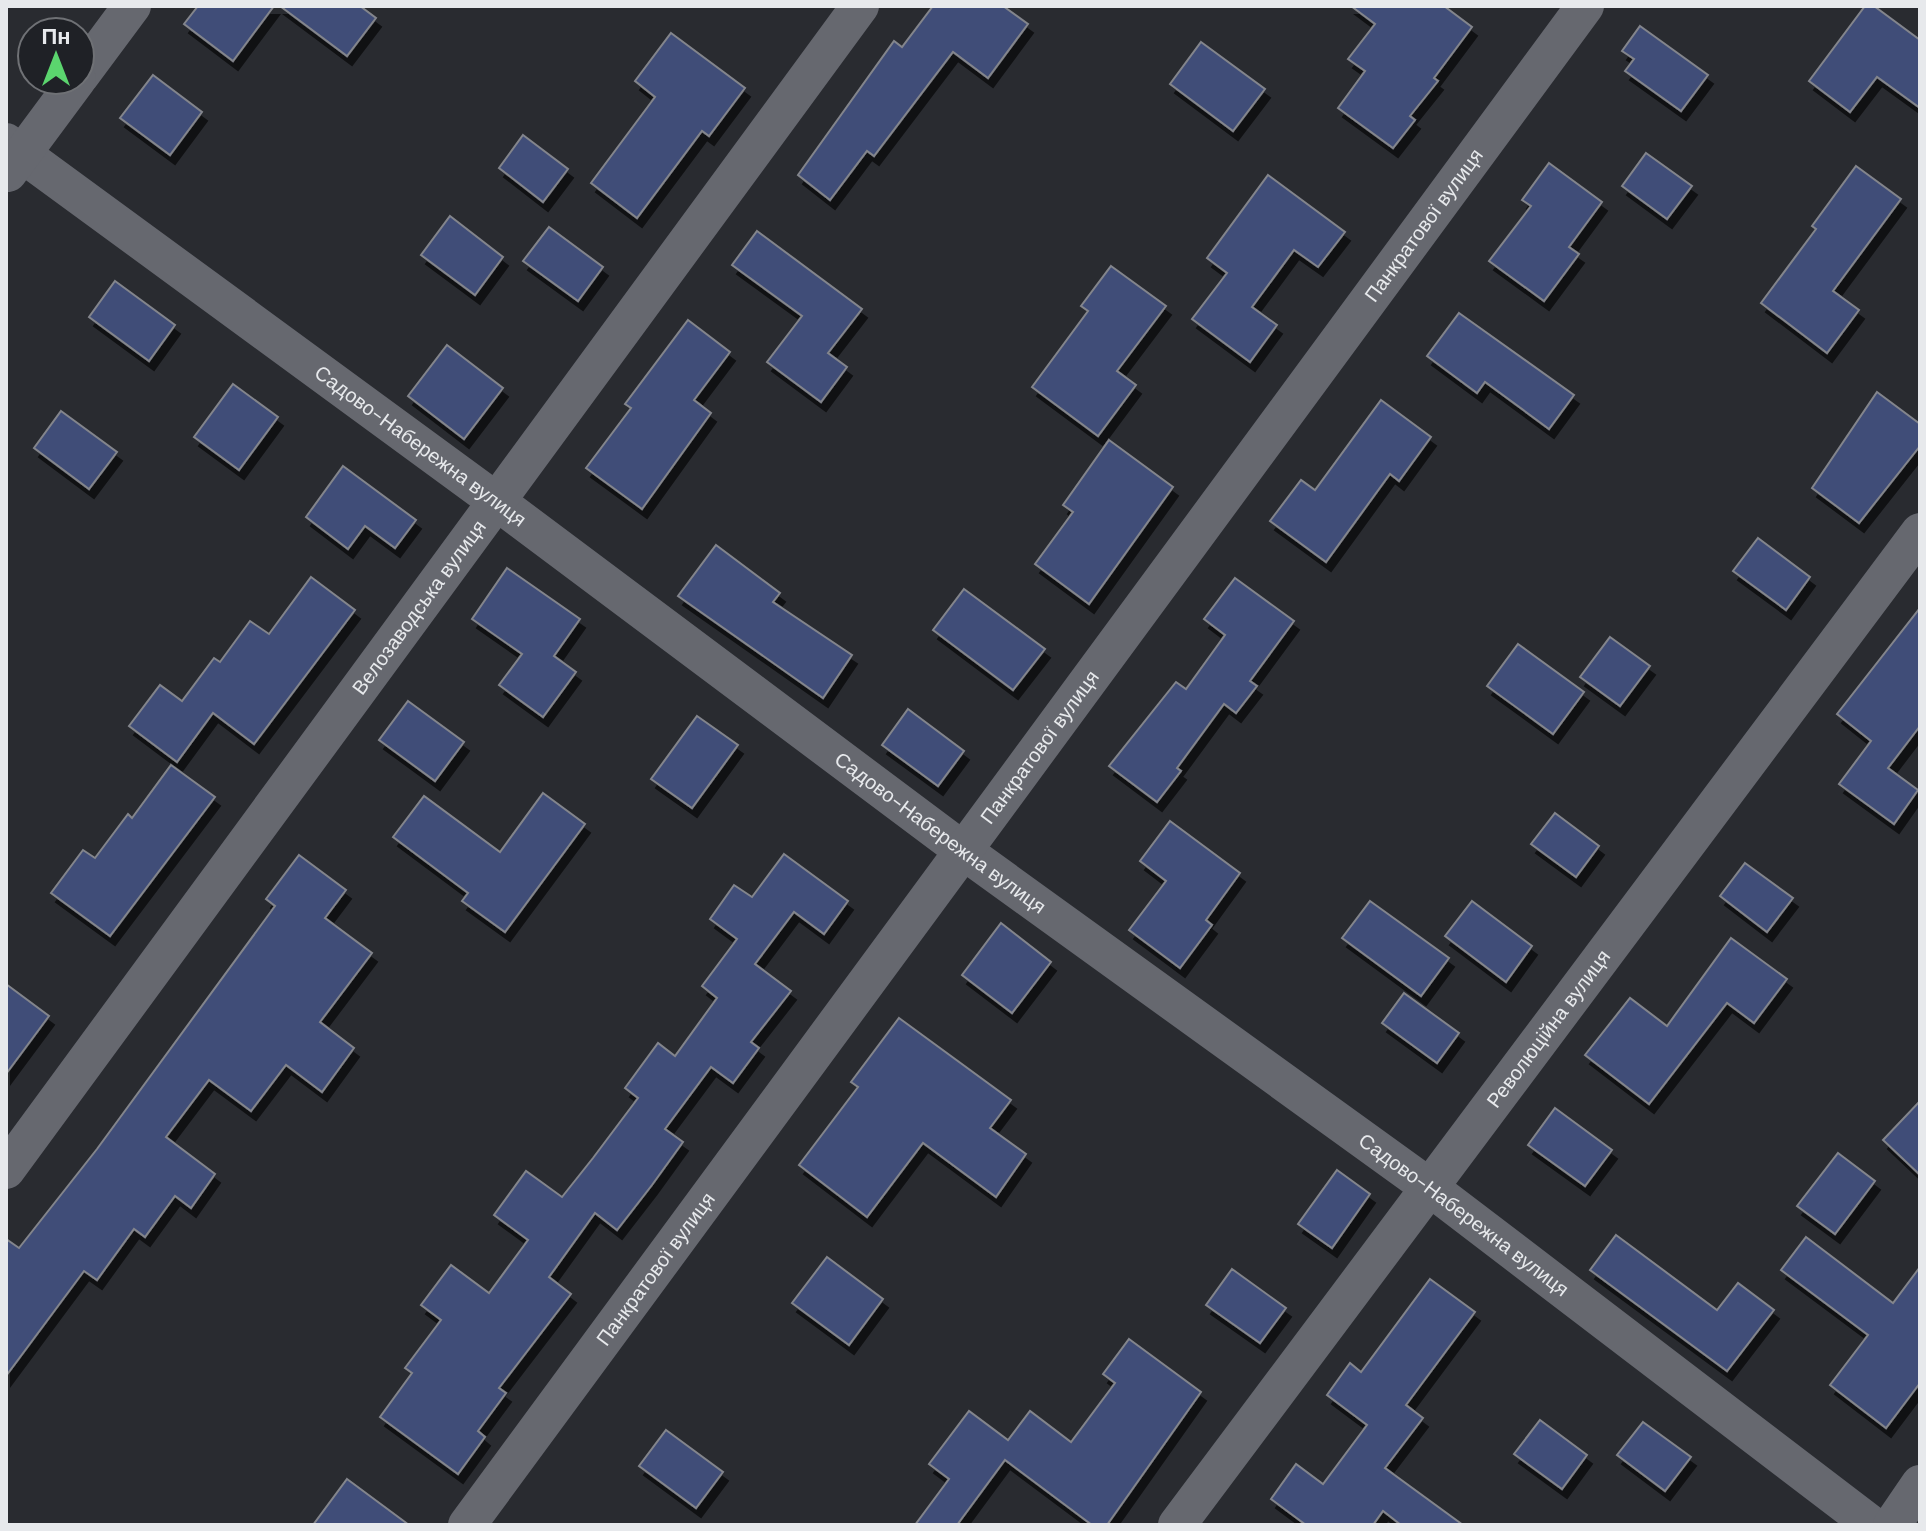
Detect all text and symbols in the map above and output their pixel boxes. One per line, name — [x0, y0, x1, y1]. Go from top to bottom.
north arrow — [16, 16, 96, 96]
text: Пн — [41, 22, 71, 51]
street label: Панкратової вулиця — [1359, 143, 1489, 307]
street label: Садово-Набережна вулиця — [309, 359, 532, 532]
street label: Велозаводська вулиця — [346, 515, 492, 700]
street label: Панкратової вулиця — [974, 665, 1105, 829]
street label: Садово-Набережна вулиця — [829, 746, 1051, 919]
street label: Революційна вулиця — [1481, 944, 1616, 1113]
street label: Садово-Набережна вулиця — [1353, 1127, 1574, 1302]
street label: Панкратової вулиця — [590, 1187, 721, 1351]

